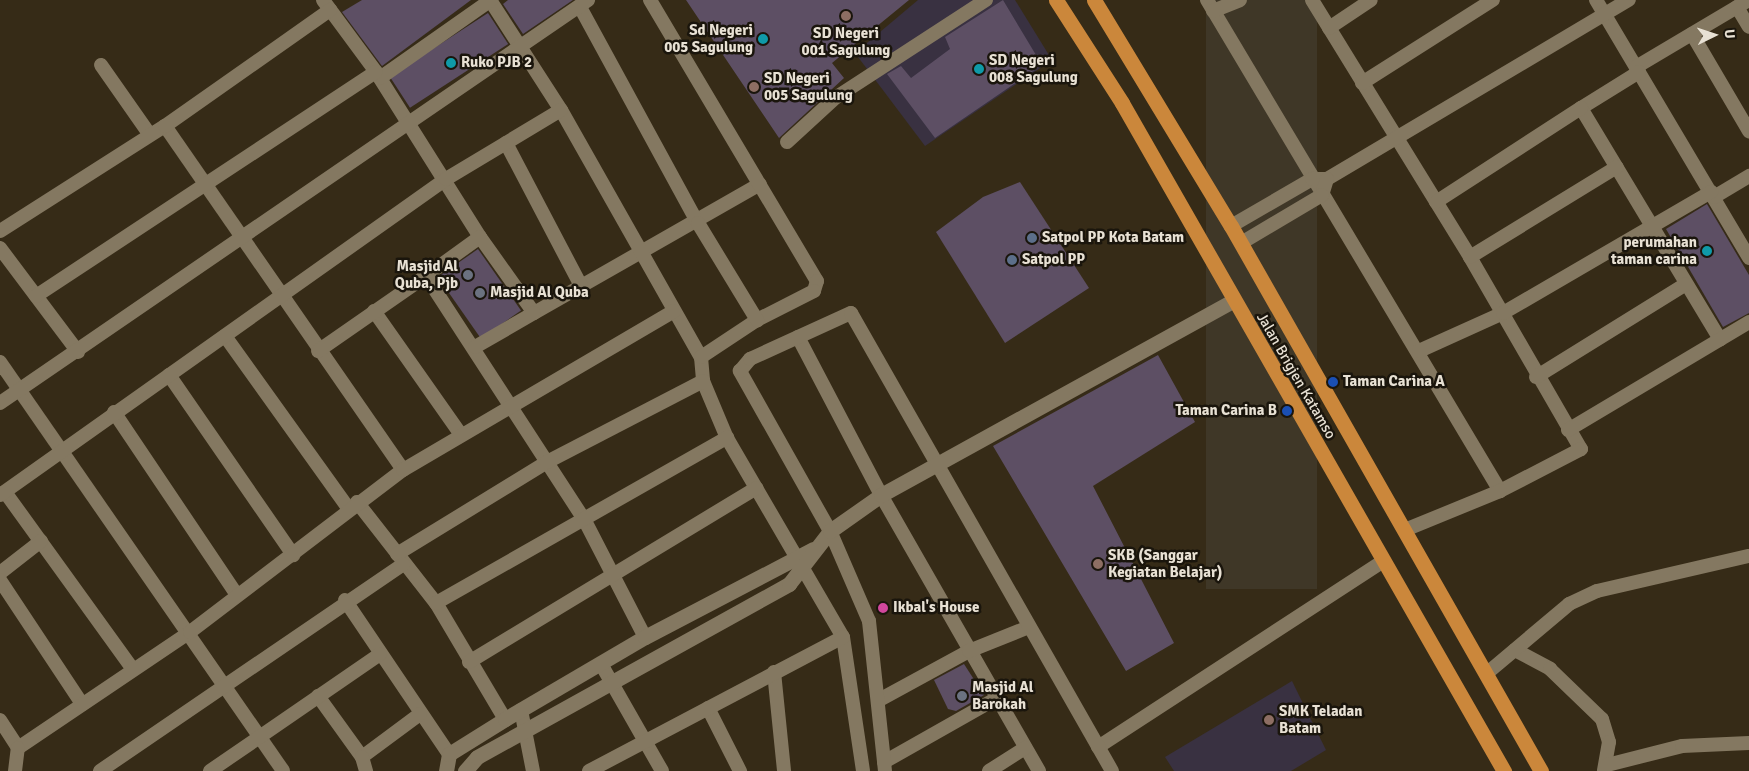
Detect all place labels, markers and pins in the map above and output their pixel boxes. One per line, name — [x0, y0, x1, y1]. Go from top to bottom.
marker: SD Negeri 001 Sagulung — [840, 10, 852, 22]
place label: Sd Negeri 005 Sagulung — [664, 21, 753, 56]
place label: SD Negeri 001 Sagulung — [802, 24, 890, 59]
marker: Sd Negeri 005 Sagulung — [757, 33, 769, 45]
place label: SD Negeri 008 Sagulung — [989, 51, 1078, 86]
place label: Ruko PJB 2 — [461, 54, 532, 72]
marker: Ruko PJB 2 — [445, 57, 457, 69]
marker: SD Negeri 008 Sagulung — [973, 63, 985, 75]
place label: SD Negeri 005 Sagulung — [764, 69, 853, 104]
marker: SD Negeri 005 Sagulung — [748, 81, 760, 93]
place label: Satpol PP Kota Batam — [1042, 229, 1184, 247]
marker: Satpol PP Kota Batam — [1026, 232, 1038, 244]
place label: perumahan taman carina — [1611, 233, 1697, 268]
marker: perumahan taman carina — [1701, 245, 1713, 257]
place label: Satpol PP — [1022, 251, 1085, 269]
marker: Satpol PP — [1006, 254, 1018, 266]
place label: Masjid Al Quba, Pjb — [395, 257, 458, 292]
marker: Masjid Al Quba, Pjb — [462, 269, 474, 281]
place label: Masjid Al Quba — [490, 284, 589, 302]
marker: Masjid Al Quba — [474, 287, 486, 299]
place label: Taman Carina A — [1343, 373, 1445, 391]
marker: Taman Carina A — [1327, 376, 1339, 388]
place label: Taman Carina B — [1175, 402, 1277, 420]
marker: Taman Carina B — [1281, 405, 1293, 417]
place label: SKB (Sanggar Kegiatan Belajar) — [1108, 546, 1222, 581]
marker: SKB (Sanggar Kegiatan Belajar) — [1092, 558, 1104, 570]
place label: Ikbal's House — [893, 599, 979, 617]
marker: Ikbal's House — [877, 602, 889, 614]
place label: Masjid Al Barokah — [972, 678, 1033, 713]
marker: Masjid Al Barokah — [956, 690, 968, 702]
place label: SMK Teladan Batam — [1279, 702, 1363, 737]
marker: SMK Teladan Batam — [1263, 714, 1275, 726]

